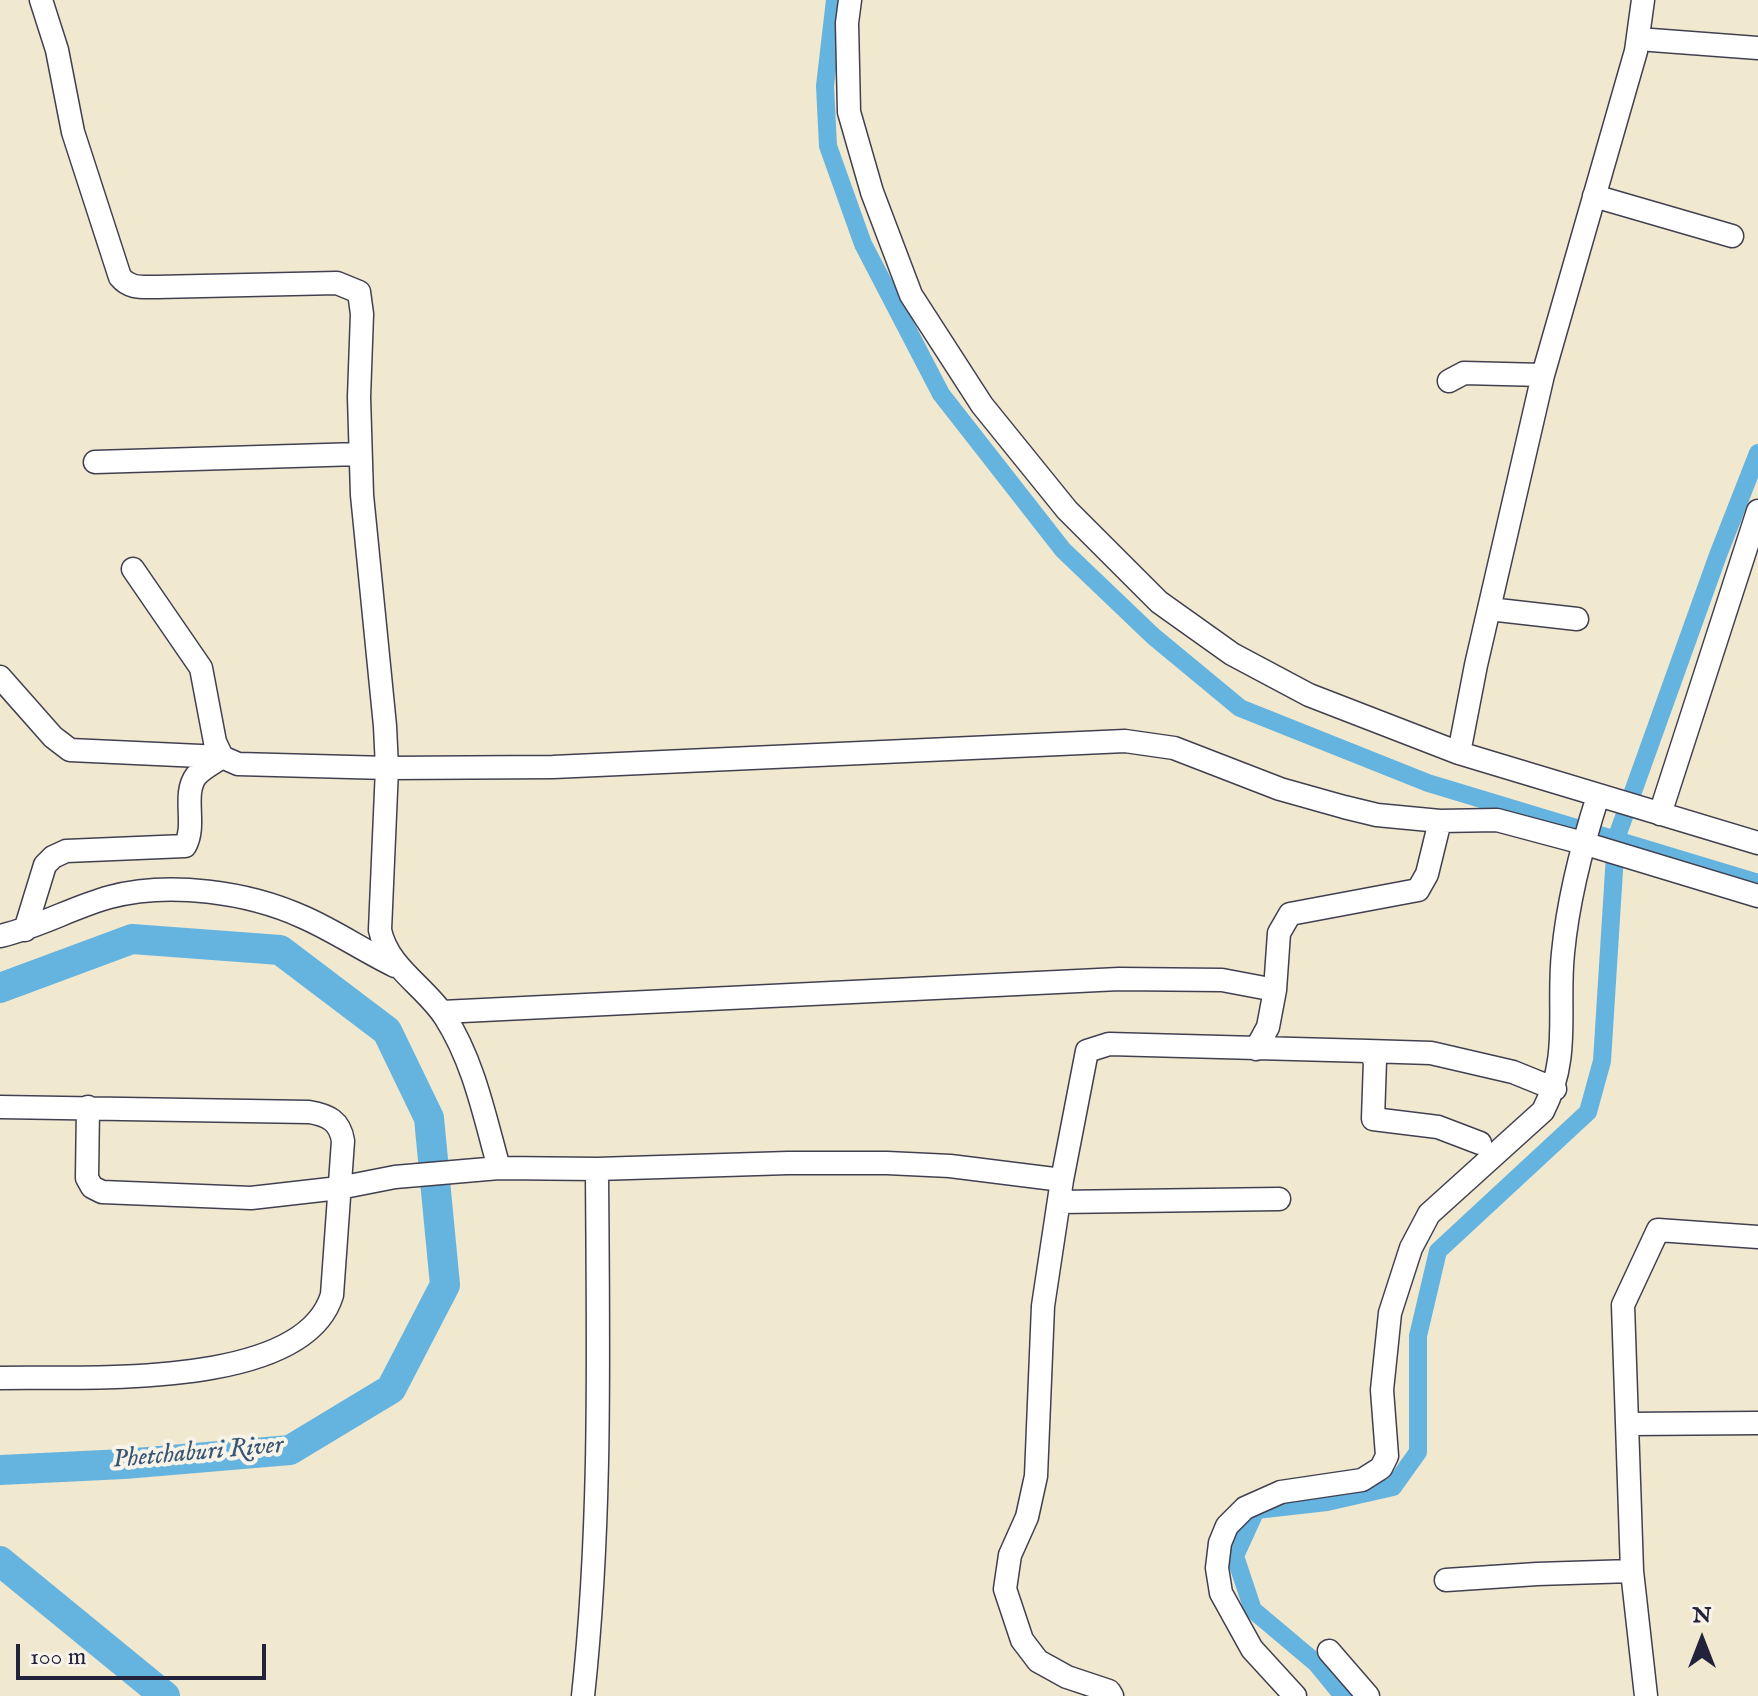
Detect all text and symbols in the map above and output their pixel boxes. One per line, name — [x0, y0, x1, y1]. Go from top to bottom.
water label: Phetchaburi River — [111, 1431, 285, 1477]
north arrow — [1662, 1600, 1742, 1680]
text: N — [1692, 1602, 1712, 1630]
scale bar — [20, 1628, 270, 1678]
text: 100 m — [30, 1642, 86, 1673]

